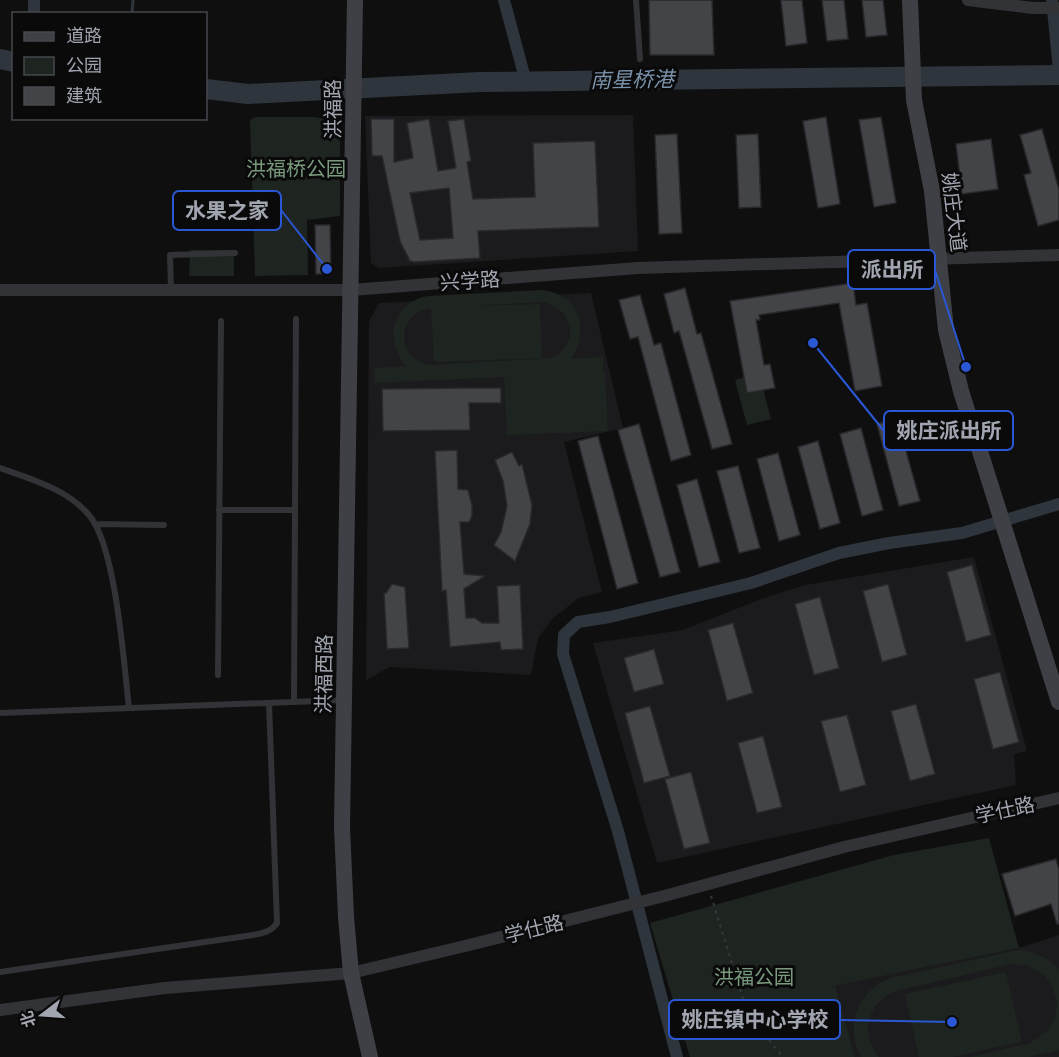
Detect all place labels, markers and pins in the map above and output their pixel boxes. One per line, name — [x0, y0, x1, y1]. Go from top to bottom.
callout: 水果之家 — [173, 191, 281, 230]
callout: 派出所 — [848, 250, 935, 289]
callout: 姚庄派出所 — [884, 411, 1013, 450]
callout: 姚庄镇中心学校 — [669, 1000, 840, 1039]

